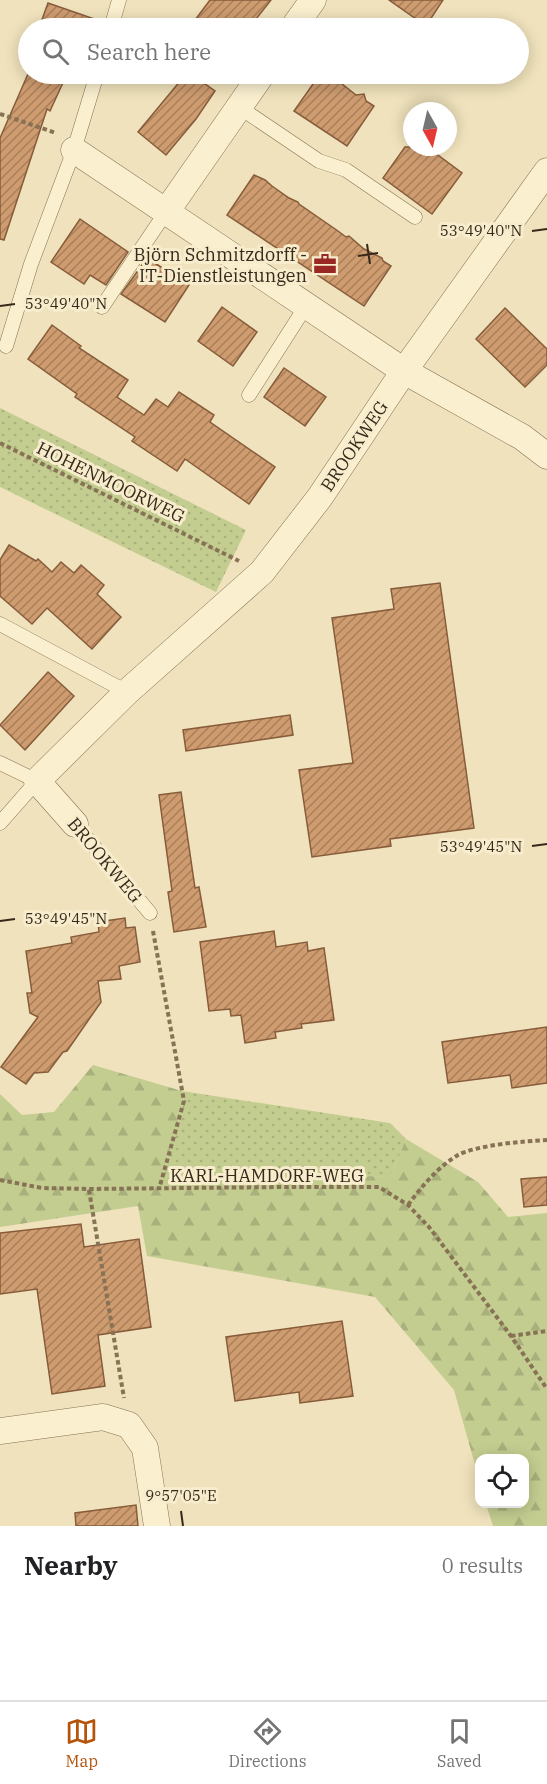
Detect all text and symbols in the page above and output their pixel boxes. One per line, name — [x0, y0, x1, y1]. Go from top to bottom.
search box — [18, 18, 529, 84]
icon: search — [39, 35, 72, 68]
text: Search here — [87, 37, 211, 66]
north arrow — [403, 102, 457, 156]
text: 53°49'40"N — [440, 221, 522, 240]
place label: Björn Schmitzdorff - IT-Dienstleistungen — [134, 243, 307, 287]
office icon: Björn Schmitzdorff - IT-Dienstleistungen — [312, 251, 338, 277]
text: 53°49'40"N — [25, 294, 107, 313]
street label: BROOKWEG — [315, 396, 393, 496]
street label: HOHENMOORWEG — [33, 436, 189, 528]
street label: BROOKWEG — [63, 813, 147, 907]
text: 53°49'45"N — [440, 837, 522, 856]
text: 53°49'45"N — [25, 909, 107, 928]
street label: KARL-HAMDORF-WEG — [170, 1164, 364, 1187]
map controls — [475, 1454, 529, 1508]
button: locate — [475, 1454, 529, 1508]
text: 9°57'05"E — [145, 1486, 217, 1505]
text: Nearby — [24, 1548, 118, 1582]
text: 0 results — [442, 1552, 523, 1579]
tab: Map — [65, 1715, 98, 1771]
tab: Directions — [229, 1715, 307, 1771]
tab: Saved — [437, 1715, 482, 1771]

